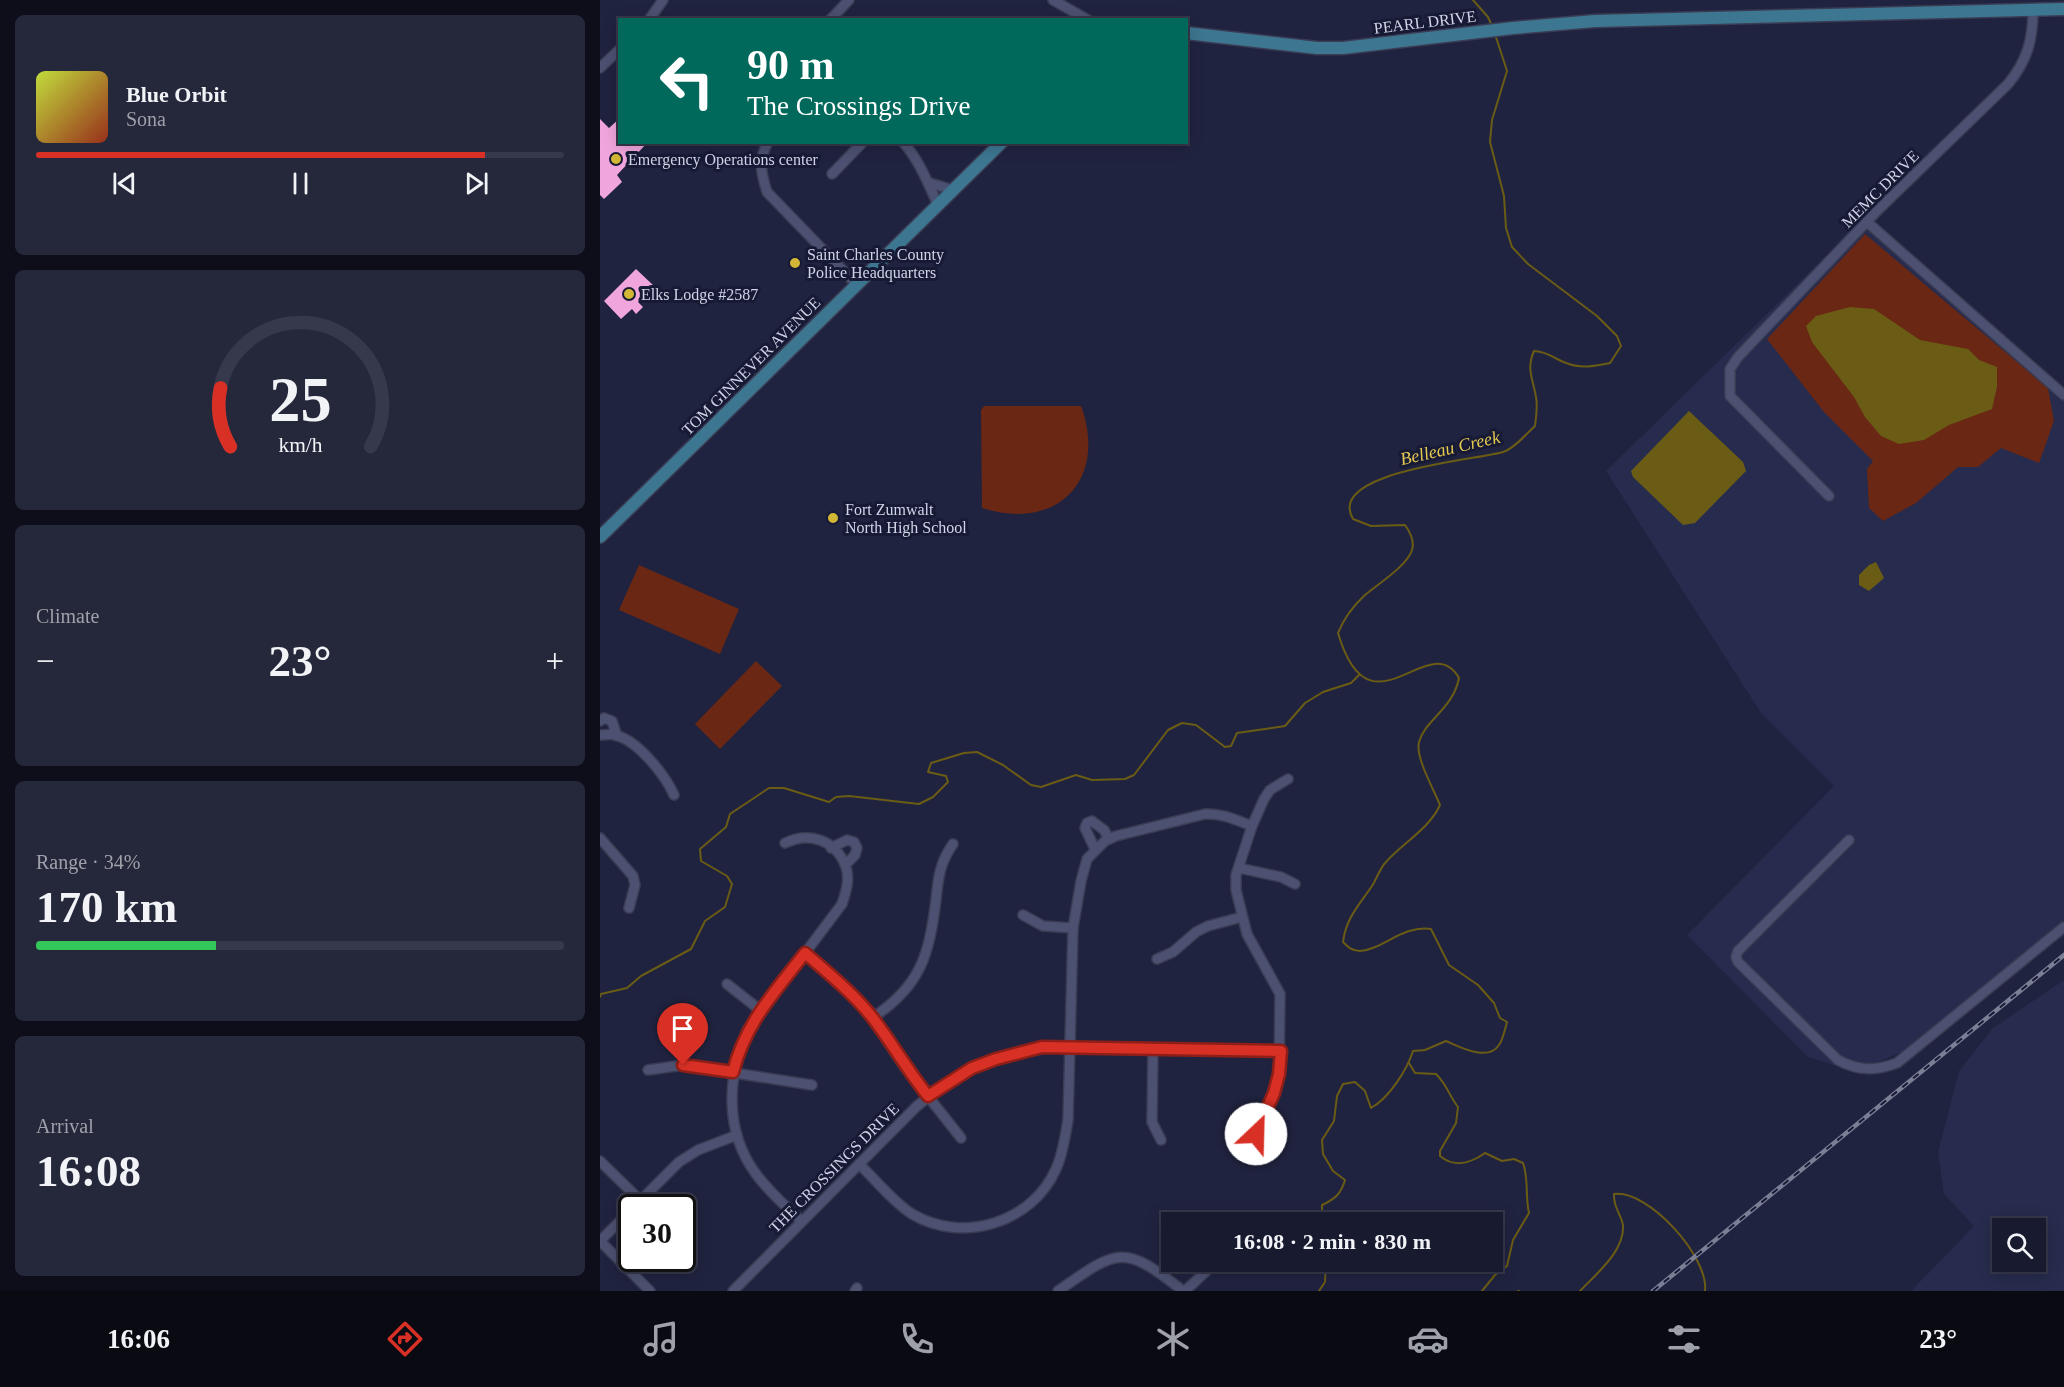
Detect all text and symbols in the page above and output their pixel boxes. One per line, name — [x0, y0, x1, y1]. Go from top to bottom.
street label: PEARL DRIVE — [1373, 7, 1477, 37]
icon: left — [648, 42, 726, 120]
text: 90 m — [747, 42, 835, 88]
text: Blue Orbit — [126, 82, 227, 107]
text: The Crossings Drive — [747, 91, 970, 121]
text: Sona — [126, 108, 166, 130]
street label: MEMC DRIVE — [1838, 147, 1922, 231]
place label: Emergency Operations center — [628, 151, 819, 169]
marker: Emergency Operations center — [609, 152, 623, 166]
icon: previous — [108, 167, 141, 200]
icon: pause — [284, 167, 317, 200]
icon: next — [460, 167, 493, 200]
place label: Saint Charles County Police Headquarters — [807, 246, 944, 282]
marker: Saint Charles County Police Headquarters — [788, 256, 802, 270]
place label: Elks Lodge #2587 — [641, 286, 758, 304]
marker: Elks Lodge #2587 — [622, 287, 636, 301]
street label: TOM GINNEVER AVENUE — [679, 294, 823, 438]
text: 25 — [269, 365, 331, 434]
water label: Belleau Creek — [1398, 427, 1503, 469]
text: km/h — [278, 434, 322, 458]
place label: Fort Zumwalt North High School — [845, 501, 967, 537]
marker: Fort Zumwalt North High School — [826, 511, 840, 525]
text: Climate — [36, 605, 99, 627]
text: 23° — [269, 636, 332, 686]
text: − — [36, 643, 55, 679]
text: + — [545, 643, 564, 679]
text: Range · 34% — [36, 851, 140, 873]
text: 170 km — [36, 882, 177, 932]
pin — [657, 1003, 708, 1065]
icon: arrive — [666, 1012, 699, 1045]
street label: THE CROSSINGS DRIVE — [766, 1100, 902, 1236]
position arrow — [1224, 1102, 1288, 1166]
text: Arrival — [36, 1115, 94, 1137]
text: 16:08 — [36, 1146, 141, 1196]
speed limit sign: 30 — [618, 1194, 696, 1272]
map controls — [1992, 1218, 2046, 1272]
button: search — [1992, 1218, 2046, 1272]
text: 16:08 · 2 min · 830 m — [1233, 1229, 1431, 1254]
icon: directions — [384, 1318, 426, 1360]
icon: music — [640, 1318, 682, 1360]
icon: phone — [896, 1318, 938, 1360]
icon: climate — [1152, 1318, 1194, 1360]
icon: car — [1407, 1318, 1449, 1360]
icon: filters — [1663, 1318, 1705, 1360]
text: 16:06 — [107, 1324, 170, 1354]
text: 23° — [1919, 1324, 1957, 1354]

